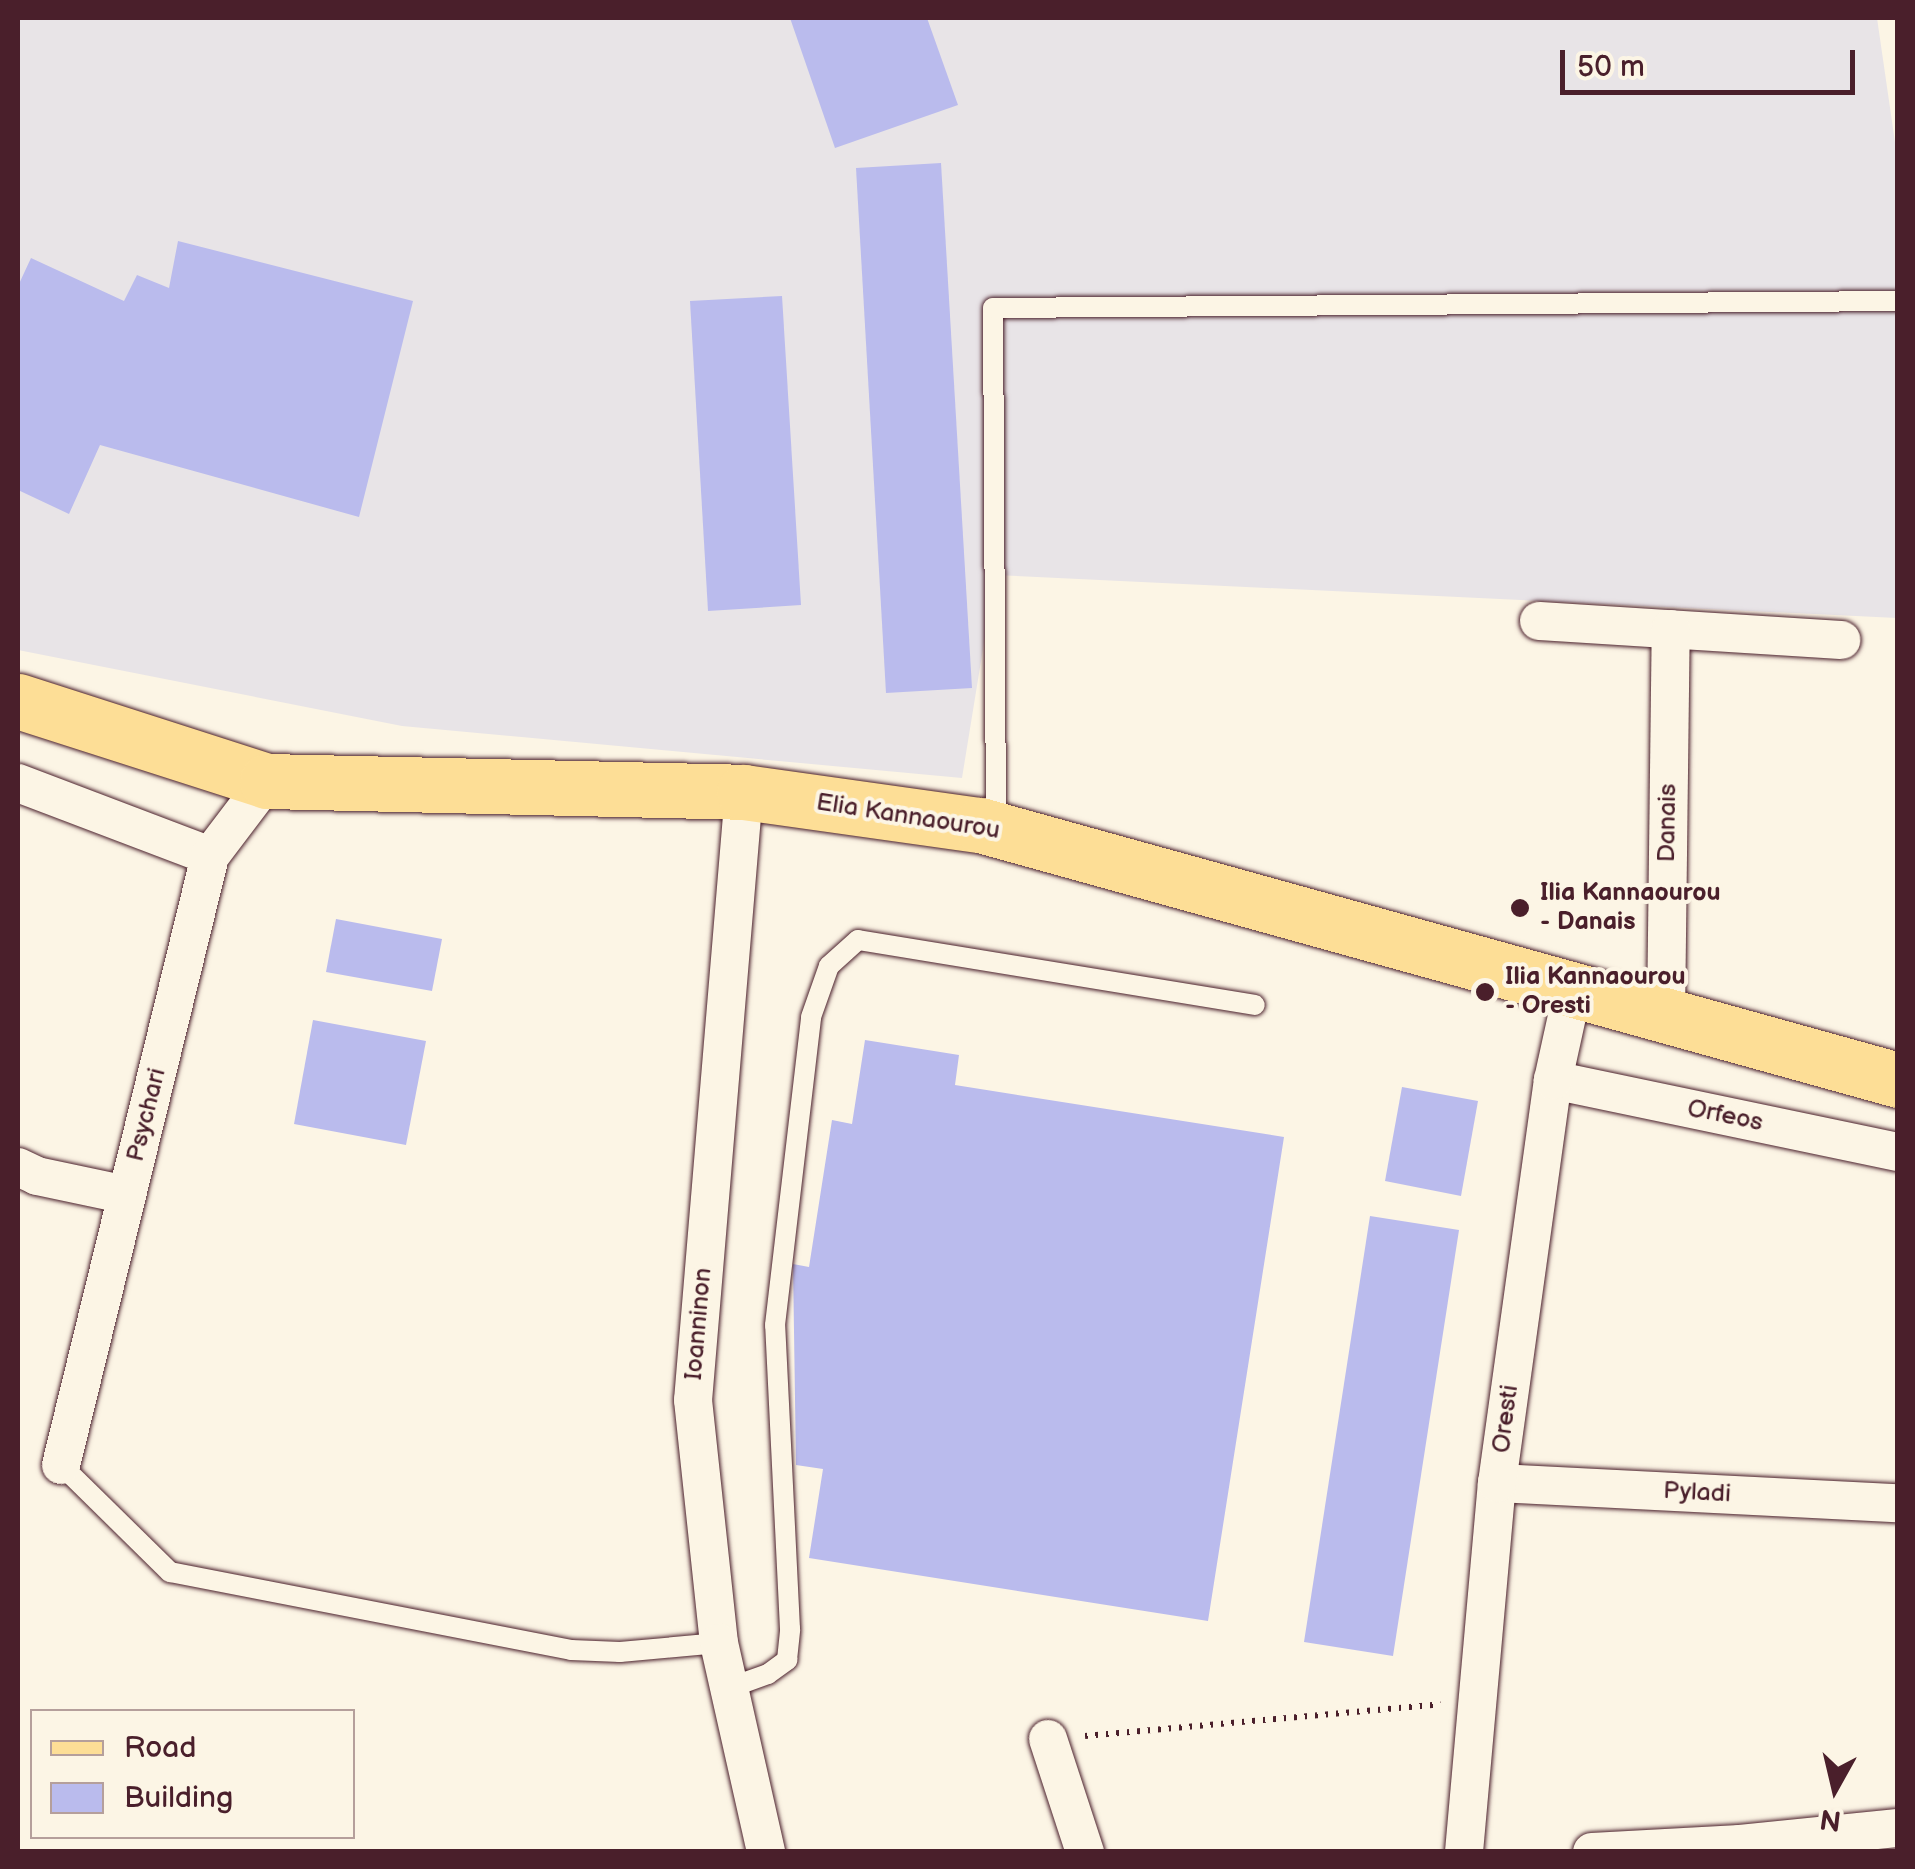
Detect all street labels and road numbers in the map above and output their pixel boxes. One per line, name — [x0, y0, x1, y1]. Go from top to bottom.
street label: Danais — [1652, 783, 1684, 863]
street label: Elia Kannaourou — [814, 788, 1002, 846]
street label: Psychari — [121, 1065, 173, 1165]
street label: Orfeos — [1685, 1093, 1765, 1139]
street label: Ioanninon — [679, 1267, 719, 1381]
street label: Oresti — [1486, 1383, 1526, 1455]
street label: Pyladi — [1662, 1476, 1732, 1510]

